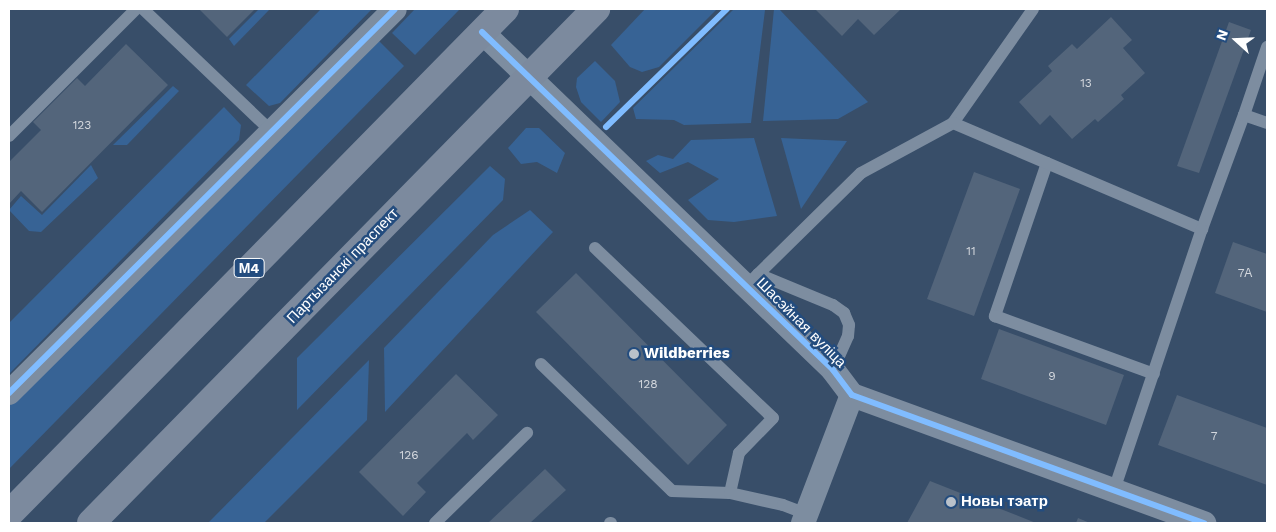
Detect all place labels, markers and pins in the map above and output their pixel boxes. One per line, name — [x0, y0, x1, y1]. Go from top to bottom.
place label: Wildberries — [644, 345, 730, 363]
marker: Wildberries — [628, 348, 640, 360]
place label: Новы тэатр — [961, 493, 1048, 511]
marker: Новы тэатр — [945, 496, 957, 508]

